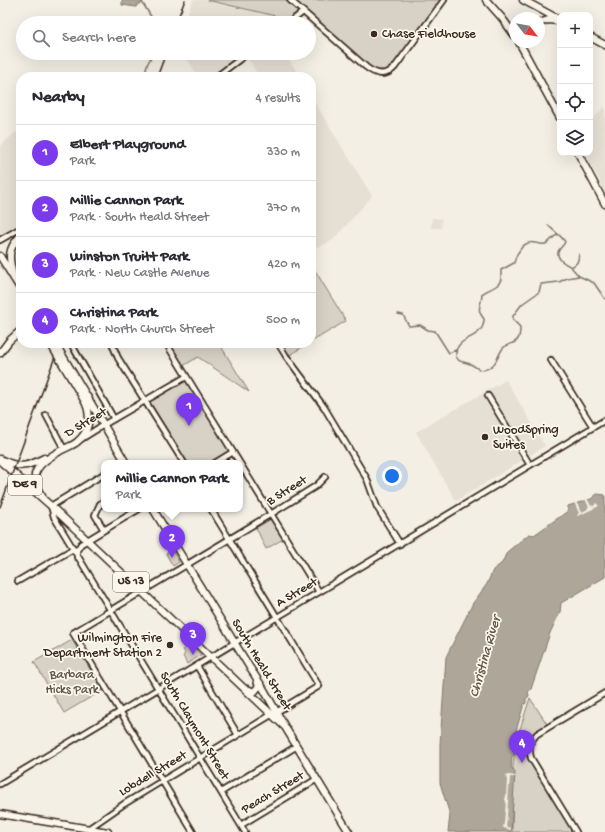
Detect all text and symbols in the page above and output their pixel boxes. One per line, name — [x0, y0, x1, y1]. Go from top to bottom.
north arrow — [509, 12, 545, 48]
map controls — [557, 12, 593, 156]
button: + — [557, 12, 593, 48]
search box — [16, 16, 316, 60]
icon: search — [30, 27, 52, 49]
place label: Chase Fieldhouse — [382, 27, 476, 42]
text: Search here — [62, 29, 136, 47]
marker: Chase Fieldhouse — [369, 29, 379, 39]
button: − — [557, 48, 593, 84]
button: locate — [557, 84, 593, 120]
text: Nearby — [32, 88, 85, 108]
text: 4 results — [256, 91, 300, 106]
button: layers — [557, 120, 593, 156]
text: Elbert Playground — [70, 136, 185, 154]
text: 1 — [42, 145, 48, 160]
text: 330 m — [267, 145, 300, 160]
text: Park — [70, 154, 95, 169]
text: Millie Cannon Park — [70, 192, 183, 210]
text: 2 — [42, 201, 48, 216]
text: 370 m — [267, 201, 300, 216]
text: Park · South Heald Street — [70, 210, 209, 225]
text: Winston Truitt Park — [70, 248, 189, 266]
text: 3 — [42, 257, 48, 272]
text: 420 m — [268, 257, 300, 272]
text: Park · New Castle Avenue — [70, 266, 209, 281]
text: Christina Park — [70, 304, 157, 322]
text: 4 — [42, 313, 48, 328]
text: 500 m — [266, 313, 300, 328]
text: Park · North Church Street — [70, 322, 214, 337]
pin: 1 — [176, 393, 202, 426]
street label: D Street — [61, 404, 111, 442]
place label: WoodSpring Suites — [493, 423, 559, 453]
marker: WoodSpring Suites — [480, 432, 490, 442]
popup — [101, 460, 243, 512]
your location — [382, 466, 402, 486]
text: Millie Cannon Park — [116, 470, 228, 488]
street label: B Street — [263, 472, 311, 510]
road number: DE 9 — [8, 475, 42, 495]
text: Park — [116, 488, 141, 503]
pin: 2 — [159, 525, 185, 558]
road number: US 13 — [113, 572, 149, 592]
street label: A Street — [274, 574, 322, 611]
water label: Christina River — [466, 612, 507, 699]
street label: South Heald Street — [228, 617, 295, 715]
pin: 3 — [180, 622, 206, 655]
place label: Wilmington Fire Department Station 2 — [43, 631, 163, 661]
marker: Wilmington Fire Department Station 2 — [165, 640, 175, 650]
park label: Barbara Hicks Park — [45, 668, 100, 698]
street label: South Claymont Street — [156, 669, 233, 784]
pin: 4 — [509, 730, 535, 763]
street label: Lobdell Street — [116, 747, 191, 800]
street label: Peach Street — [238, 768, 308, 818]

